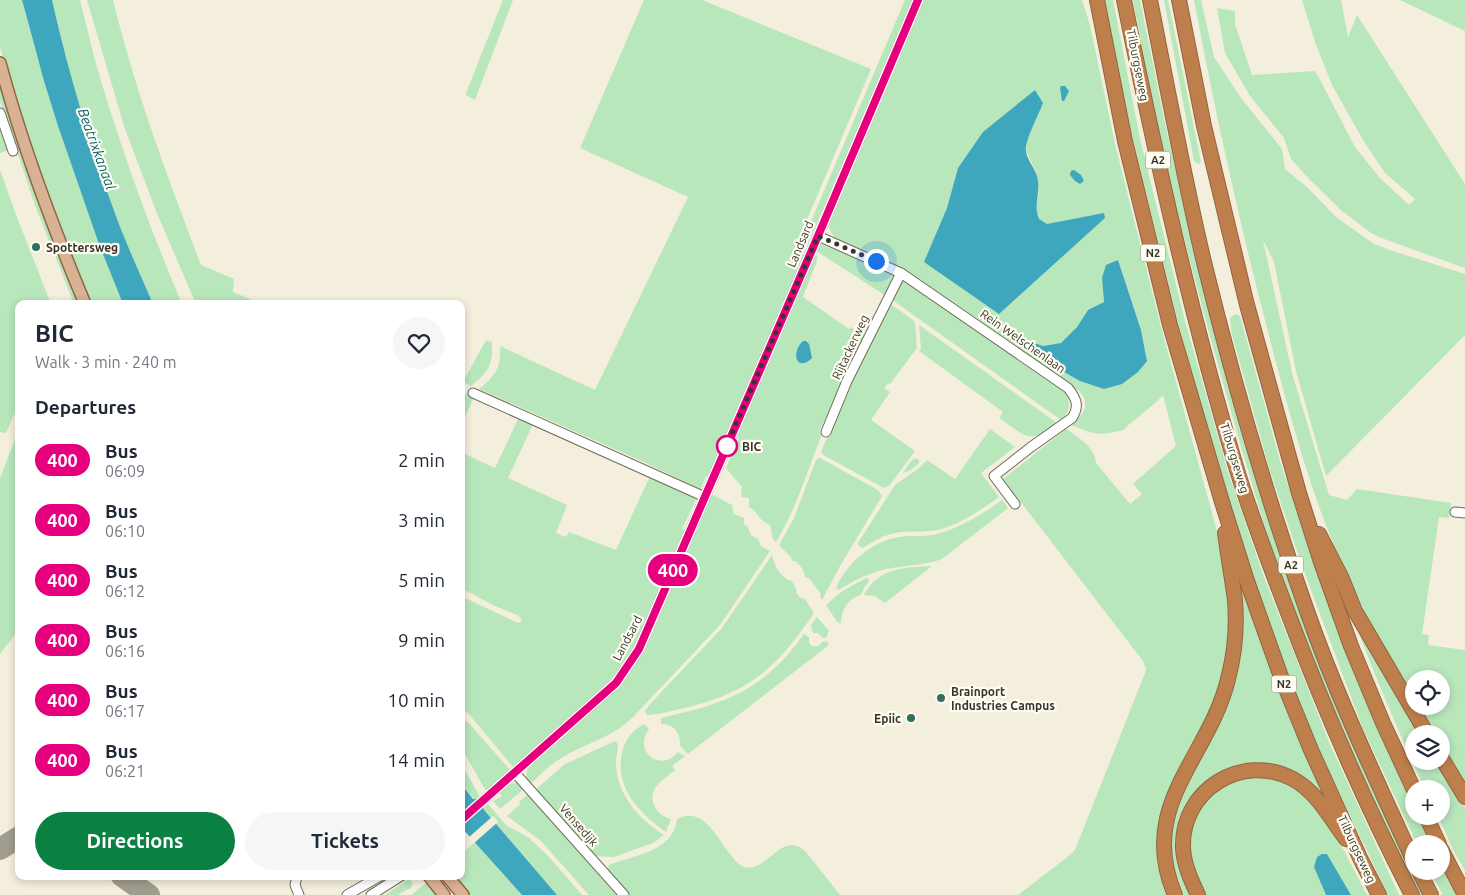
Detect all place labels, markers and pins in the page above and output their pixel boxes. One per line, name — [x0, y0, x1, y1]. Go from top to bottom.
marker: Spottersweg — [30, 241, 42, 253]
place label: Spottersweg — [46, 241, 118, 254]
marker: BIC — [716, 435, 738, 457]
place label: BIC — [742, 440, 762, 453]
place label: Brainport Industries Campus — [951, 685, 1055, 712]
marker: Brainport Industries Campus — [935, 692, 947, 704]
place label: Epiic — [874, 712, 901, 725]
marker: Epiic — [905, 712, 917, 724]

